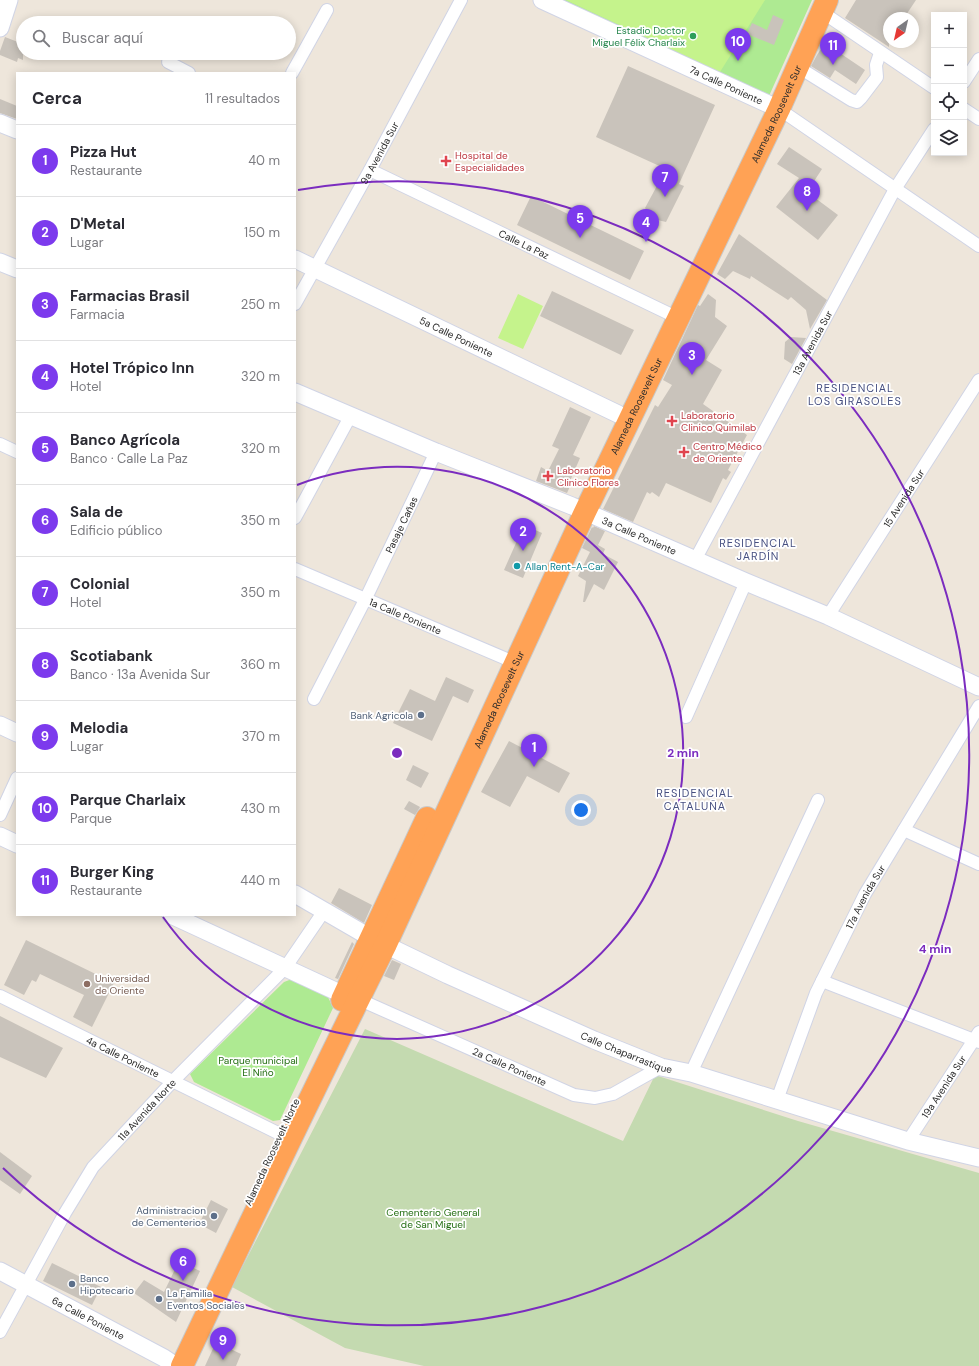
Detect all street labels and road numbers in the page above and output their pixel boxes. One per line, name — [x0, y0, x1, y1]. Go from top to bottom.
street label: 7a Calle Poniente — [688, 62, 765, 107]
street label: Alameda Roosevelt Sur — [748, 63, 804, 165]
street label: 9a Avenida Sur — [357, 119, 401, 186]
street label: Calle La Paz — [497, 226, 552, 262]
street label: 13a Avenida Sur — [789, 308, 835, 377]
street label: 5a Calle Poniente — [417, 313, 496, 360]
street label: Alameda Roosevelt Sur — [607, 355, 665, 457]
street label: 15 Avenida Sur — [880, 466, 927, 530]
street label: Pasaje Cañas — [382, 494, 420, 555]
street label: 3a Calle Poniente — [600, 513, 679, 557]
street label: 1a Calle Poniente — [367, 595, 444, 637]
street label: Alameda Roosevelt Sur — [471, 648, 527, 750]
street label: 17a Avenida Sur — [842, 862, 888, 931]
street label: Calle Chaparrastique — [579, 1028, 674, 1076]
street label: 4a Calle Poniente — [84, 1033, 162, 1080]
street label: 2a Calle Poniente — [471, 1044, 549, 1089]
street label: 19a Avenida Sur — [918, 1052, 969, 1120]
street label: 11a Avenida Norte — [115, 1076, 179, 1143]
street label: Alameda Roosevelt Norte — [241, 1096, 303, 1208]
street label: 6a Calle Poniente — [50, 1293, 127, 1343]

